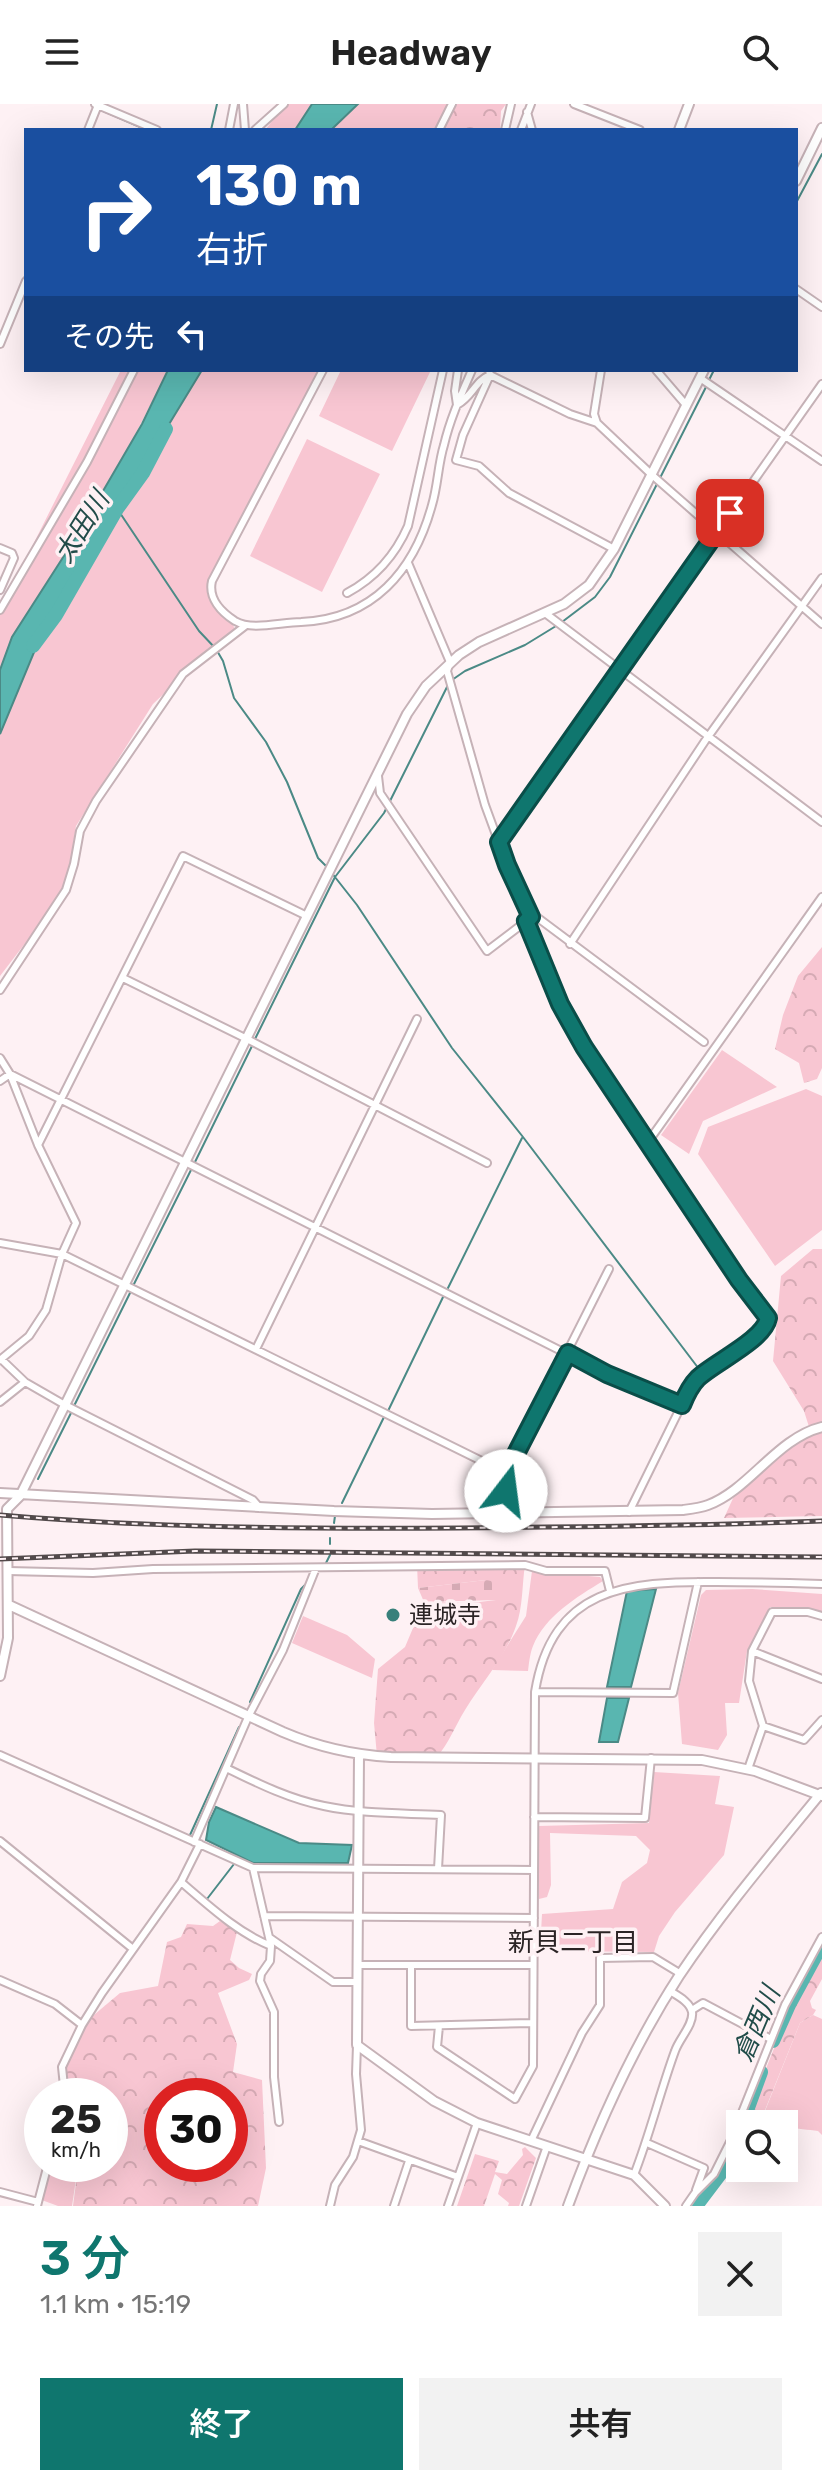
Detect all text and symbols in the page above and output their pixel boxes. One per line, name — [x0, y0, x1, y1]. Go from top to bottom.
icon: menu — [40, 30, 84, 74]
icon: search — [738, 30, 782, 74]
text: Headway — [330, 31, 492, 74]
text: 130 m — [196, 153, 362, 219]
icon: right — [64, 160, 168, 264]
text: 右折 — [196, 228, 268, 271]
icon: left — [170, 312, 214, 356]
text: その先 — [64, 319, 154, 355]
pin — [696, 479, 764, 547]
water label: 太田川 — [48, 483, 117, 568]
icon: arrive — [708, 491, 752, 535]
position arrow — [464, 1449, 548, 1533]
place label: 連城寺 — [409, 1601, 481, 1629]
marker: 連城寺 — [384, 1606, 402, 1624]
district label: 新貝二丁目 — [508, 1927, 638, 1958]
water label: 倉西川 — [727, 1979, 788, 2066]
speed limit sign: 30 — [144, 2078, 248, 2182]
text: 25 — [50, 2096, 102, 2143]
map controls — [726, 2110, 798, 2182]
button: search — [726, 2110, 798, 2182]
text: km/h — [51, 2138, 101, 2162]
text: 3 分 — [40, 2230, 130, 2287]
button: close — [698, 2232, 782, 2316]
text: 1.1 km · 15:19 — [40, 2289, 191, 2320]
button: 終了 — [40, 2378, 403, 2470]
button: 共有 — [419, 2378, 782, 2470]

